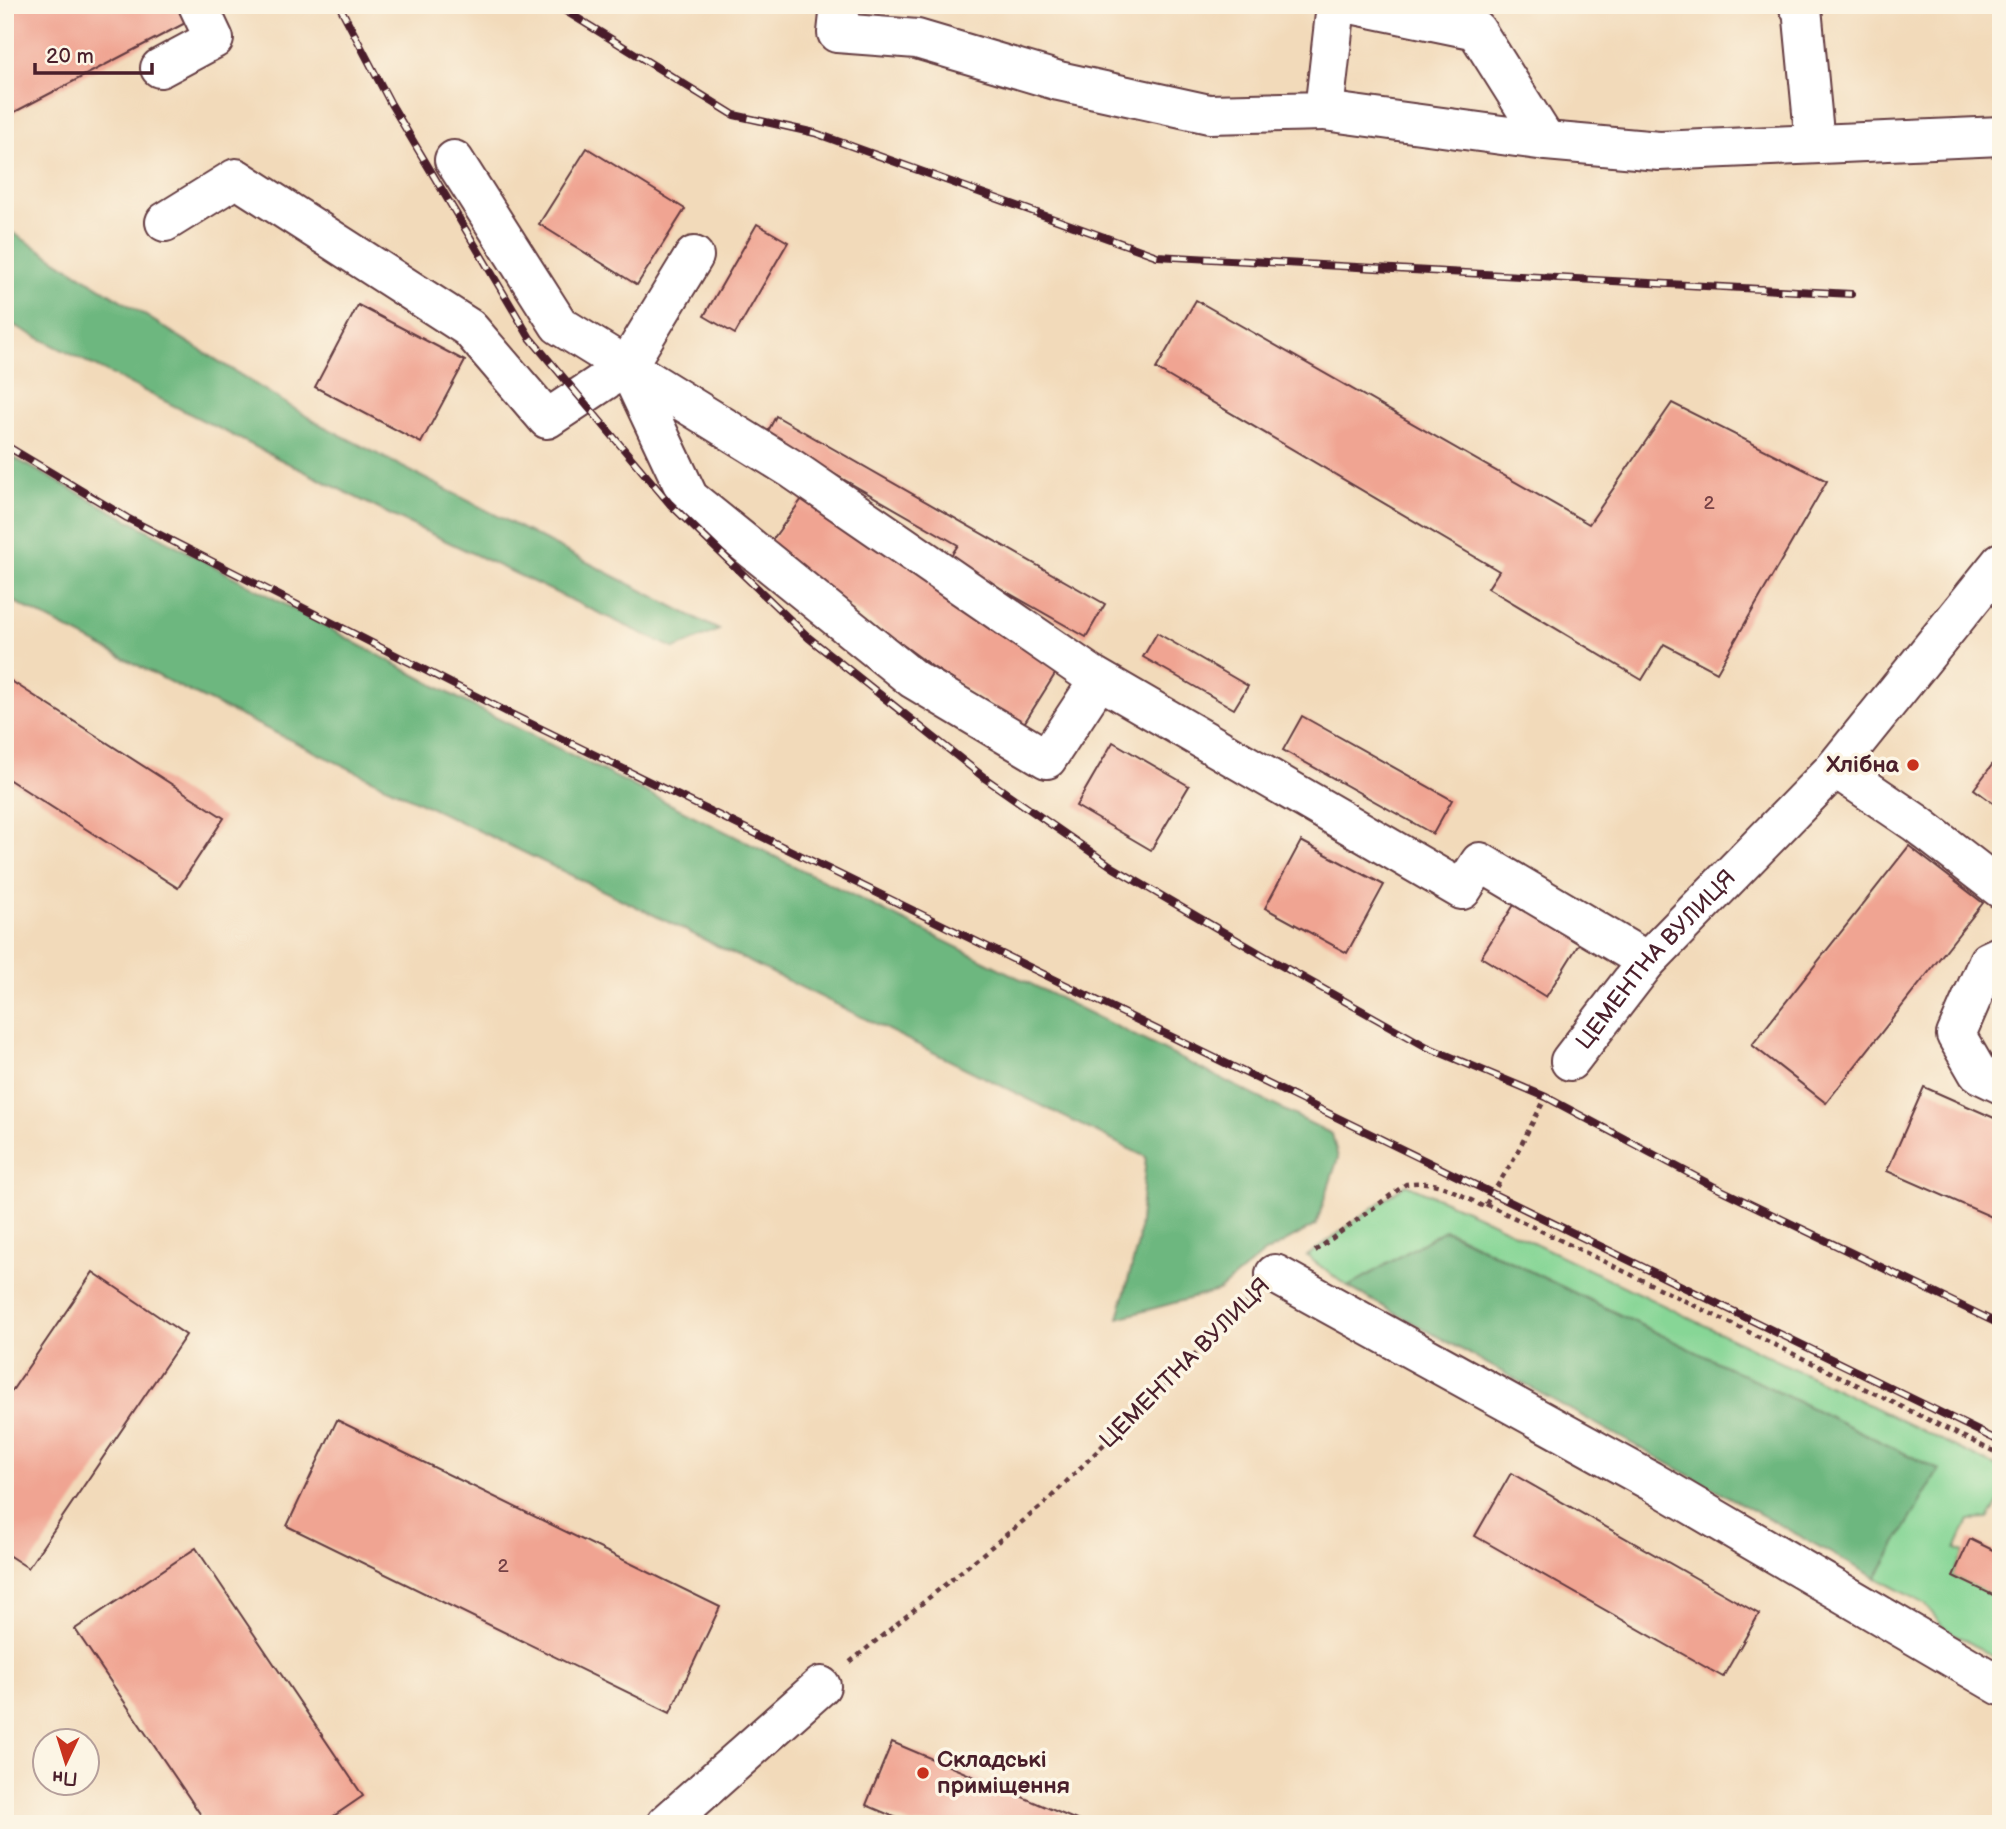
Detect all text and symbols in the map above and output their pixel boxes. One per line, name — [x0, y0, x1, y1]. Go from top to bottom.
scale bar — [35, 32, 152, 76]
text: 20 m — [46, 44, 94, 69]
house number: 2 — [1703, 492, 1715, 515]
place label: Хлібна — [1825, 751, 1900, 779]
marker: Хлібна — [1905, 757, 1921, 773]
street label: ЦЕМЕНТНА ВУЛИЦЯ — [1570, 864, 1742, 1055]
street label: ЦЕМЕНТНА ВУЛИЦЯ — [1094, 1272, 1276, 1454]
house number: 2 — [497, 1555, 509, 1578]
north arrow — [32, 1728, 102, 1798]
place label: Складські приміщення — [937, 1746, 1070, 1800]
text: Пн — [51, 1765, 78, 1790]
marker: Складські приміщення — [915, 1765, 931, 1781]

